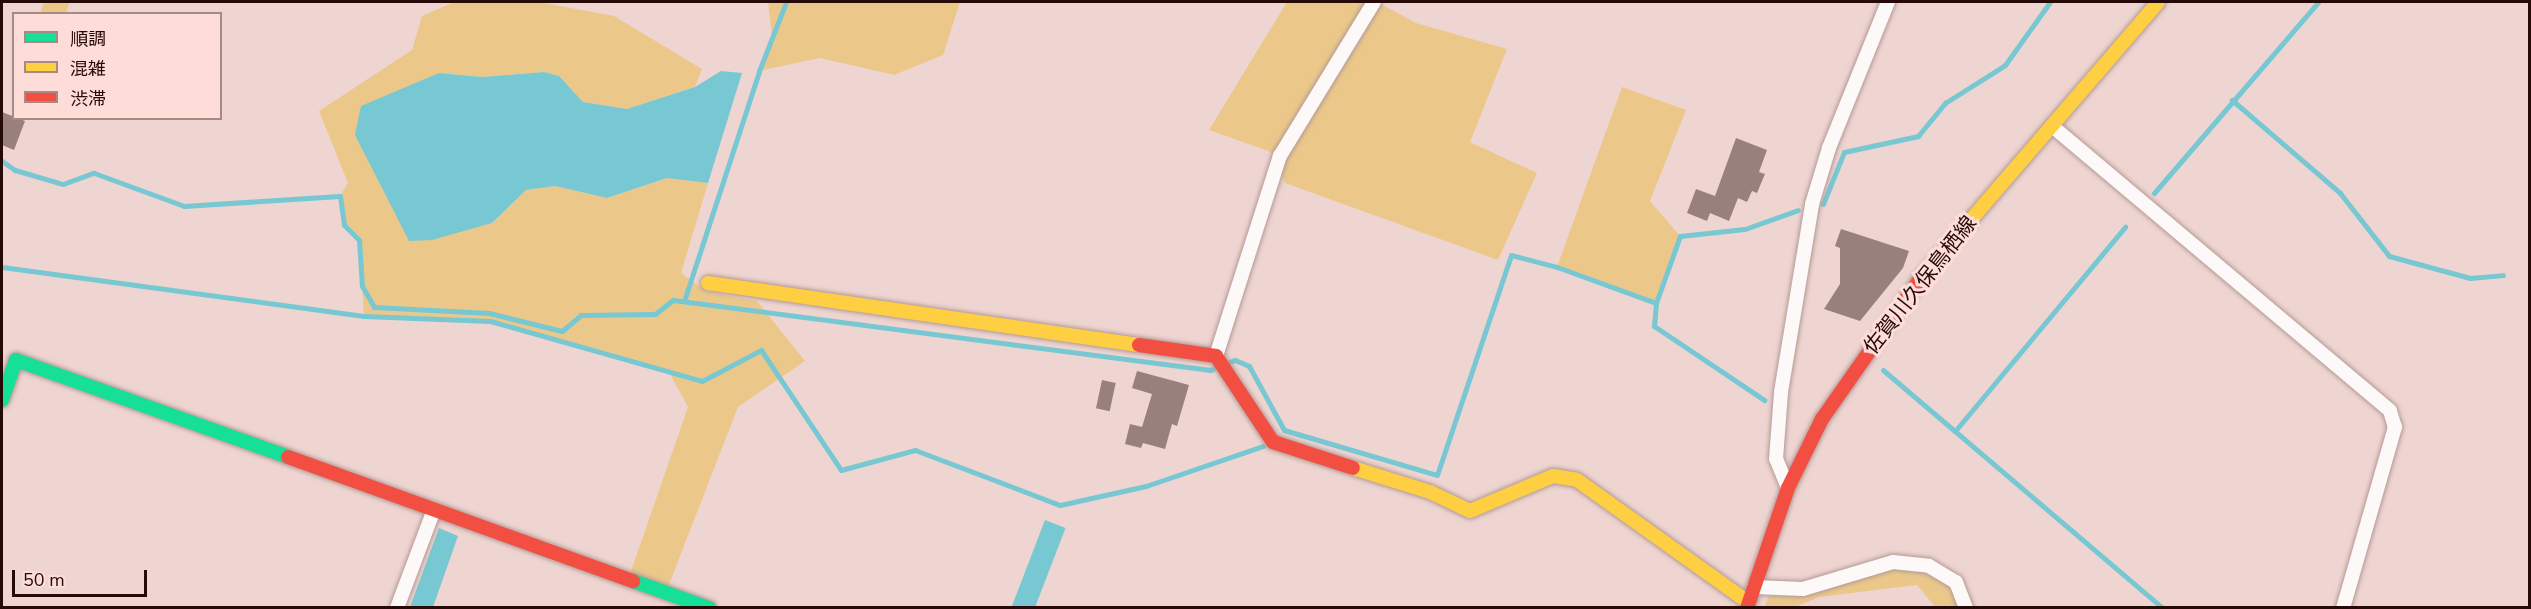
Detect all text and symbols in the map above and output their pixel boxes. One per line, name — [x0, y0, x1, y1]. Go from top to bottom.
legend — [12, 12, 222, 120]
text: 順調 — [70, 27, 106, 51]
text: 混雑 — [70, 57, 106, 81]
text: 渋滞 — [70, 87, 106, 111]
street label: 佐賀川久保鳥栖線 — [1858, 211, 1982, 359]
scale bar — [15, 558, 150, 596]
text: 50 m — [23, 568, 65, 592]

